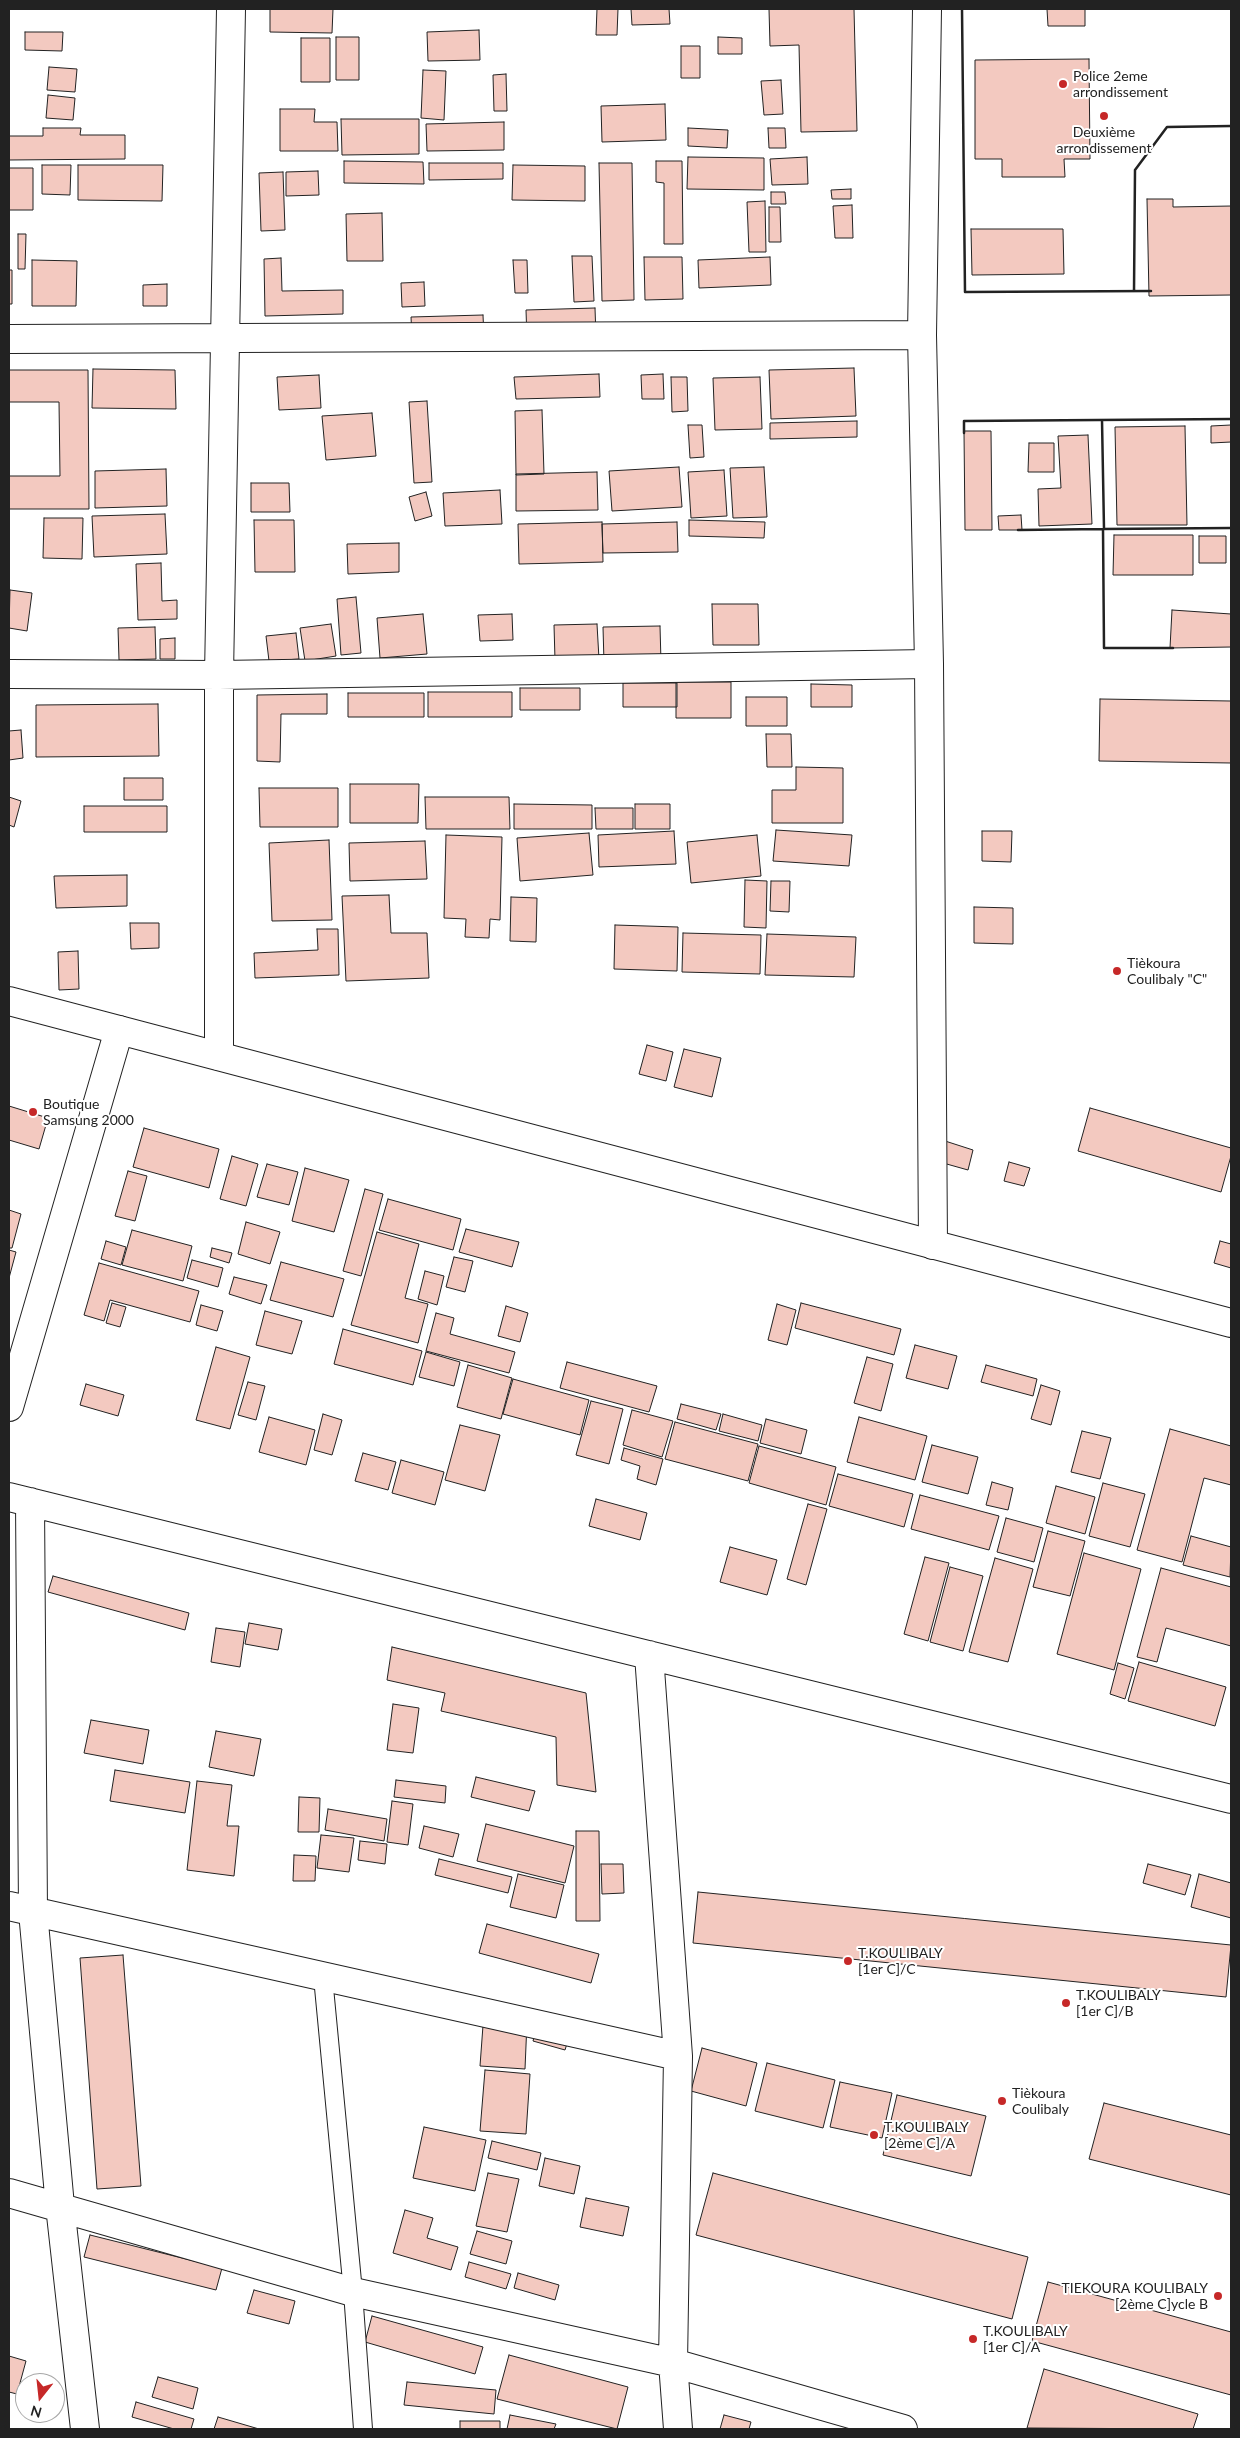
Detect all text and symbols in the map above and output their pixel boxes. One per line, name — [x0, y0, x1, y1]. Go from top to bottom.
place label: Police 2eme arrondissement — [1073, 68, 1168, 100]
marker: Police 2eme arrondissement — [1057, 78, 1069, 90]
marker: Deuxième arrondissement — [1098, 110, 1110, 122]
place label: Deuxième arrondissement — [1057, 124, 1151, 156]
place label: Tièkoura Coulibaly "C" — [1127, 955, 1207, 988]
marker: Tièkoura Coulibaly "C" — [1111, 965, 1123, 977]
place label: Boutique Samsung 2000 — [43, 1096, 134, 1128]
marker: Boutique Samsung 2000 — [27, 1106, 39, 1118]
place label: T.KOULIBALY [1er C]/C — [858, 1945, 943, 1978]
marker: T.KOULIBALY [1er C]/C — [842, 1955, 854, 1967]
place label: T.KOULIBALY [1er C]/B — [1076, 1987, 1161, 2020]
marker: T.KOULIBALY [1er C]/B — [1060, 1997, 1072, 2009]
place label: Tièkoura Coulibaly — [1012, 2085, 1069, 2118]
marker: Tièkoura Coulibaly — [996, 2095, 1008, 2107]
place label: T.KOULIBALY [2ème C]/A — [884, 2119, 969, 2152]
marker: T.KOULIBALY [2ème C]/A — [868, 2129, 880, 2141]
place label: TIEKOURA KOULIBALY [2ème C]ycle B — [1061, 2280, 1208, 2312]
marker: TIEKOURA KOULIBALY [2ème C]ycle B — [1212, 2290, 1224, 2302]
place label: T.KOULIBALY [1er C]/A — [983, 2323, 1068, 2356]
marker: T.KOULIBALY [1er C]/A — [967, 2333, 979, 2345]
north arrow — [15, 2373, 65, 2423]
text: N — [28, 2402, 44, 2422]

